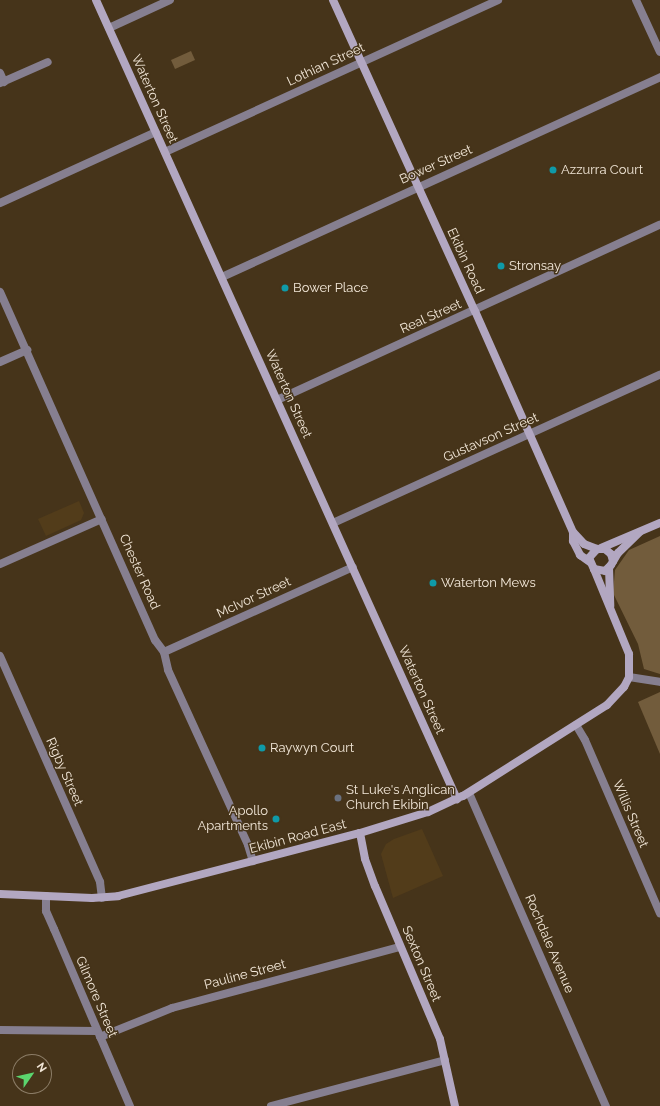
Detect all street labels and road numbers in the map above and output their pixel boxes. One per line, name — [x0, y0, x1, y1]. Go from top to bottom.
street label: Lothian Street — [285, 40, 367, 90]
street label: Waterton Street — [127, 52, 181, 146]
street label: Bower Street — [397, 142, 475, 188]
street label: Ekibin Road — [443, 226, 487, 296]
street label: Real Street — [398, 296, 464, 338]
street label: Waterton Street — [261, 347, 315, 441]
street label: Gustavson Street — [441, 410, 541, 466]
street label: Chester Road — [115, 532, 163, 612]
street label: McIvor Street — [214, 574, 294, 622]
street label: Waterton Street — [394, 643, 448, 737]
street label: Rigby Street — [42, 735, 86, 809]
street label: Willis Street — [609, 778, 651, 850]
street label: Ekibin Road East — [248, 817, 348, 857]
street label: Rochdale Avenue — [521, 892, 577, 996]
street label: Sexton Street — [398, 924, 444, 1004]
street label: Gilmore Street — [72, 954, 120, 1040]
street label: Pauline Street — [203, 957, 287, 993]

